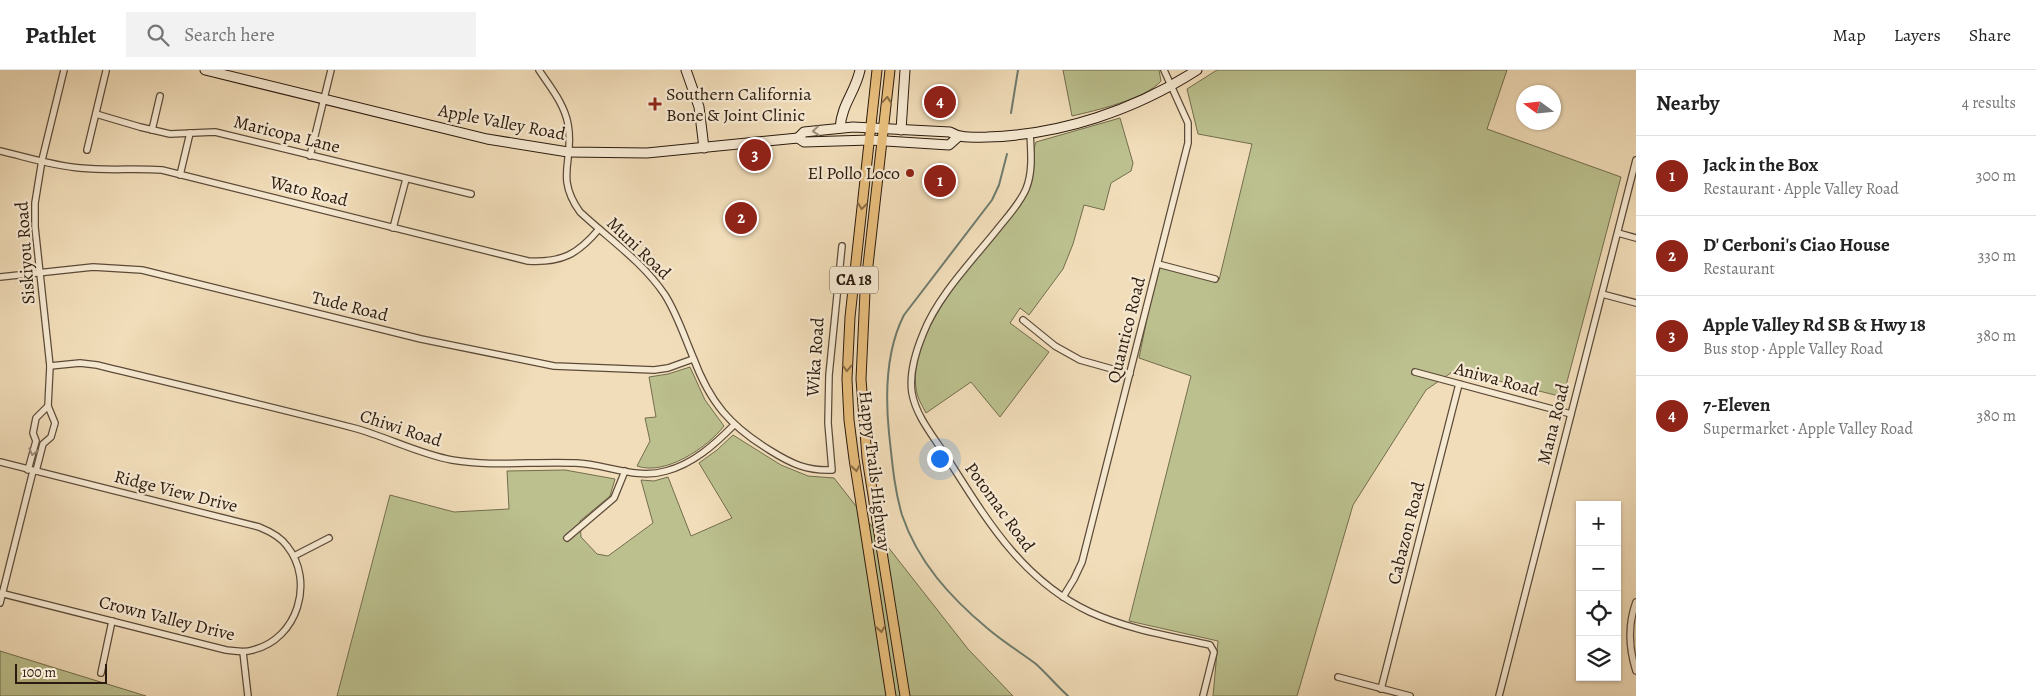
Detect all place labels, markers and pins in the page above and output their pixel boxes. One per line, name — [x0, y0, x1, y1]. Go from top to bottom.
place label: Southern California Bone & Joint Clinic — [666, 82, 812, 127]
pin: 4 — [924, 83, 956, 121]
marker: Southern California Bone & Joint Clinic — [648, 97, 662, 111]
pin: 3 — [739, 136, 771, 174]
place label: El Pollo Loco — [808, 161, 900, 185]
pin: 1 — [924, 162, 956, 200]
marker: El Pollo Loco — [904, 167, 916, 179]
pin: 2 — [725, 199, 757, 237]

